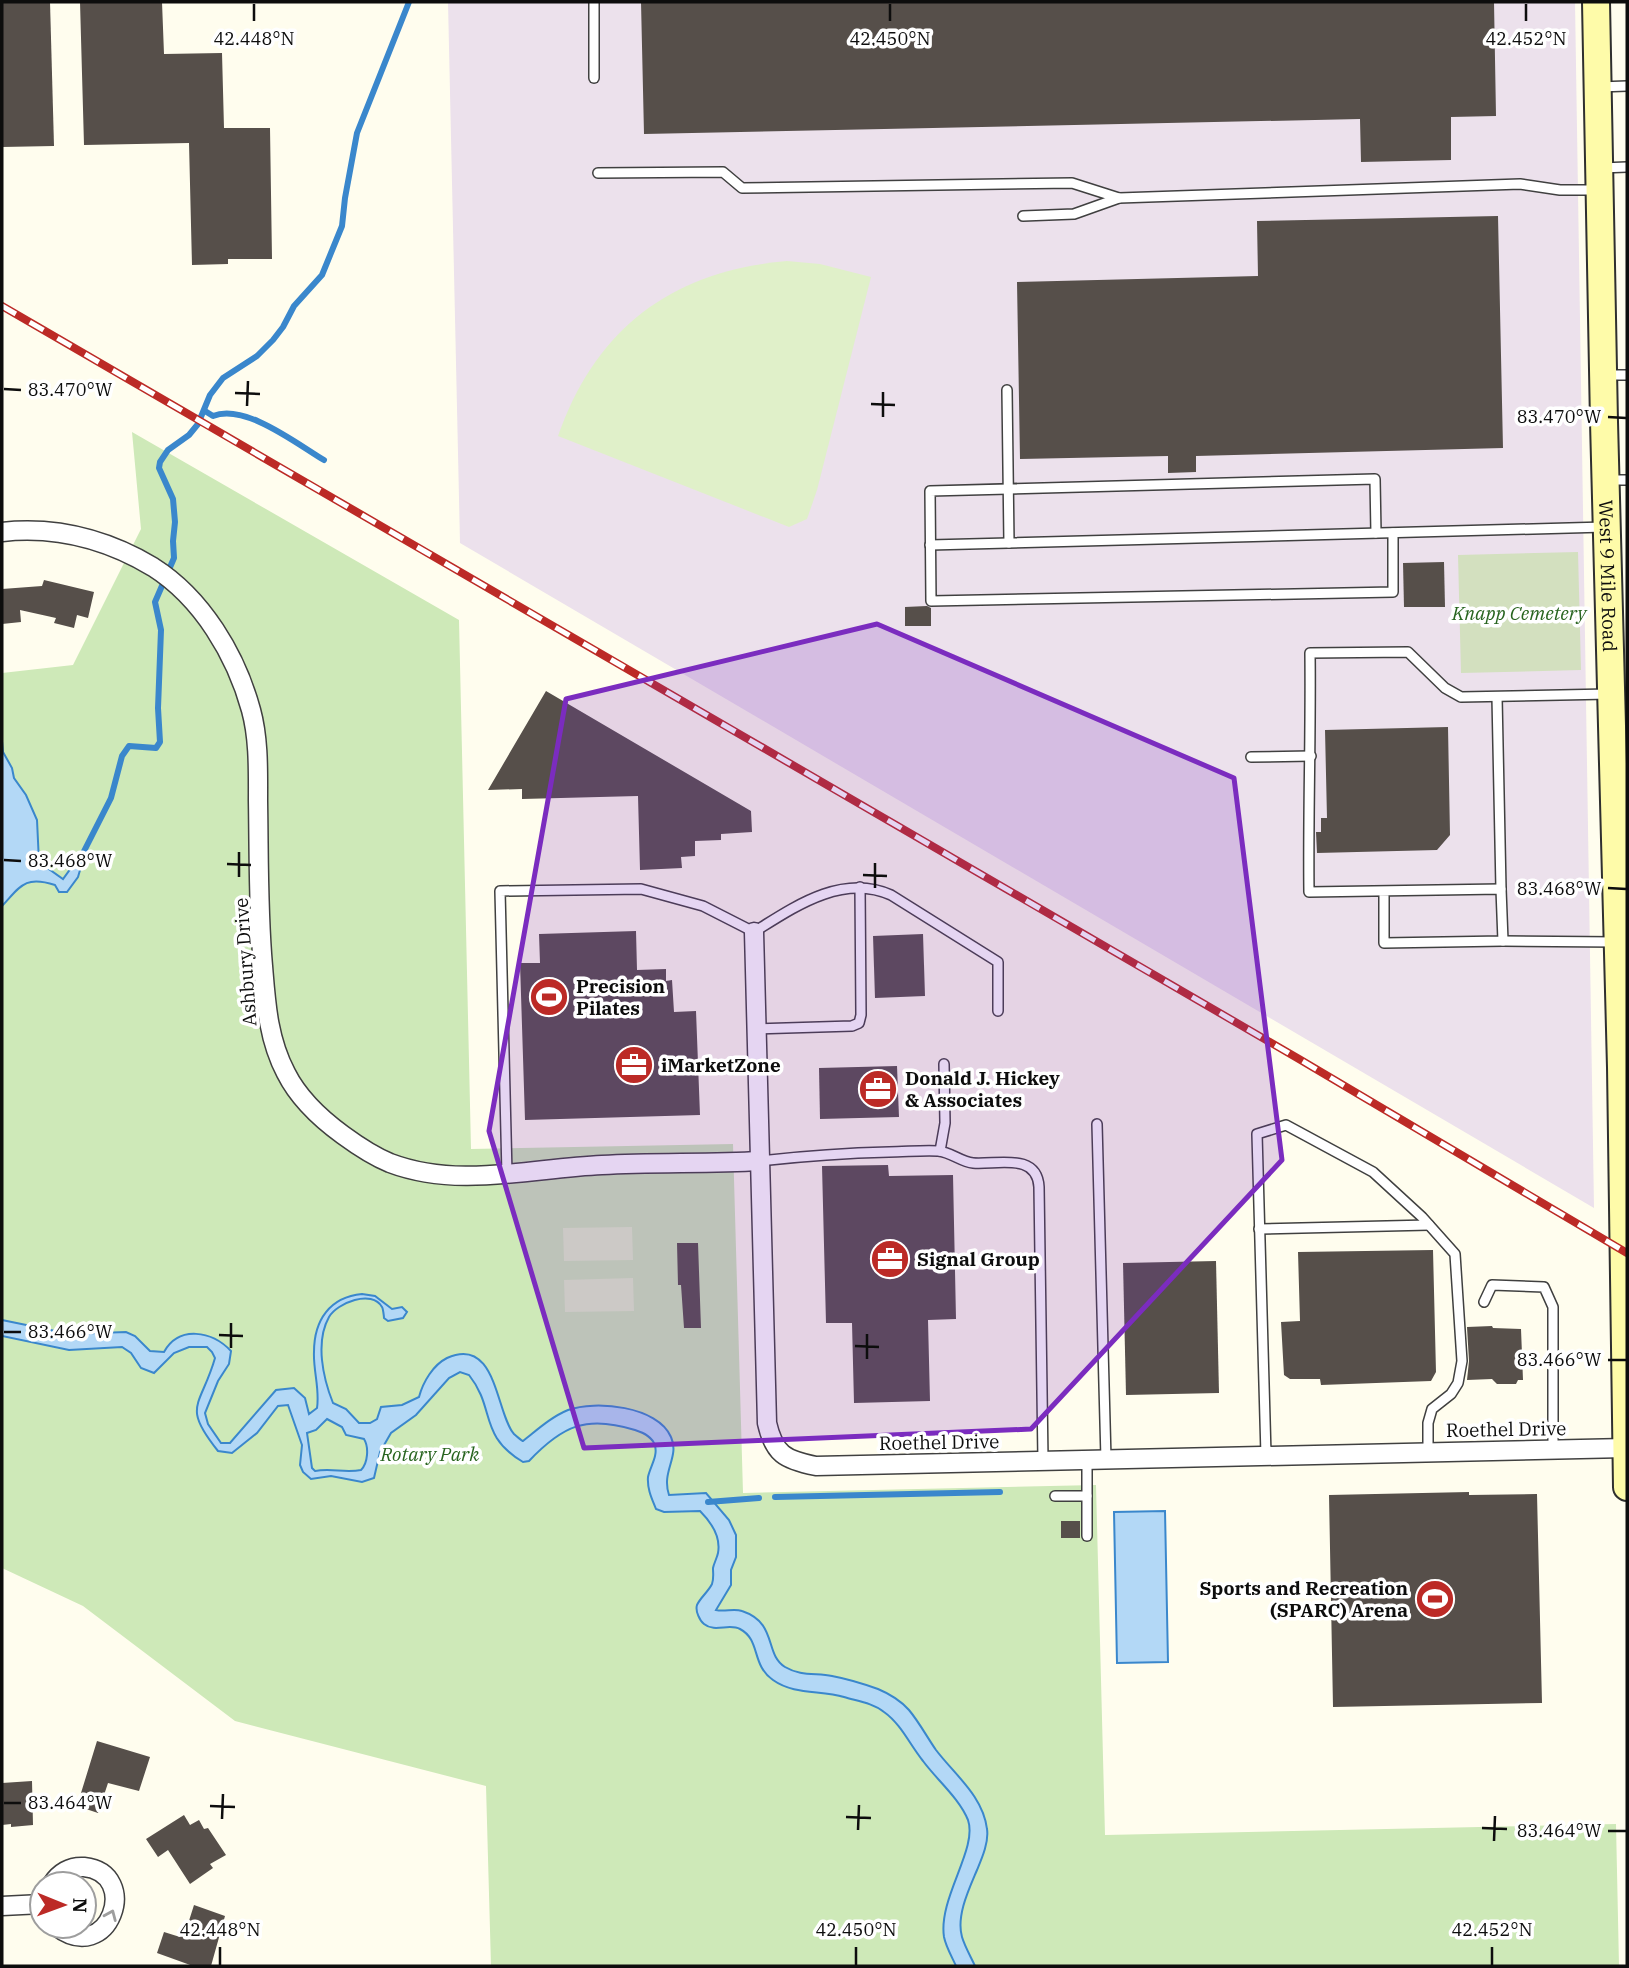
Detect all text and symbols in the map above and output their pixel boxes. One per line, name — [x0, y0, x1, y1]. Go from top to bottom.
text: 42.448°N — [213, 27, 295, 50]
text: 42.450°N — [849, 27, 931, 50]
text: 42.452°N — [1485, 27, 1567, 50]
text: 83.470°W — [28, 378, 113, 401]
text: 83.470°W — [1517, 405, 1602, 428]
street label: West 9 Mile Road — [1594, 500, 1622, 652]
park label: Knapp Cemetery — [1451, 601, 1587, 625]
text: 83.468°W — [28, 849, 113, 872]
text: 83.468°W — [1517, 877, 1602, 900]
street label: Ashbury Drive — [229, 897, 261, 1027]
place label: Precision Pilates — [576, 974, 665, 1020]
sports icon: Precision Pilates — [528, 976, 570, 1018]
office icon: iMarketZone — [613, 1044, 655, 1086]
place label: iMarketZone — [661, 1053, 781, 1077]
place label: Donald J. Hickey & Associates — [905, 1066, 1060, 1112]
office icon: Donald J. Hickey & Associates — [857, 1068, 899, 1110]
office icon: Signal Group — [869, 1238, 911, 1280]
place label: Signal Group — [917, 1247, 1040, 1271]
text: 83.466°W — [28, 1320, 113, 1343]
text: 83.466°W — [1517, 1348, 1602, 1371]
street label: Roethel Drive — [1446, 1416, 1566, 1442]
street label: Roethel Drive — [879, 1429, 999, 1455]
park label: Rotary Park — [380, 1442, 480, 1466]
place label: Sports and Recreation (SPARC) Arena — [1199, 1576, 1408, 1622]
sports icon: Sports and Recreation (SPARC) Arena — [1414, 1578, 1456, 1620]
text: 83.464°W — [28, 1791, 113, 1814]
text: 83.464°W — [1517, 1819, 1602, 1842]
north arrow — [28, 1870, 98, 1940]
text: N — [68, 1898, 92, 1913]
one-way arrow — [102, 1910, 116, 1922]
text: 42.448°N — [179, 1918, 261, 1941]
text: 42.450°N — [815, 1918, 897, 1941]
text: 42.452°N — [1451, 1918, 1533, 1941]

